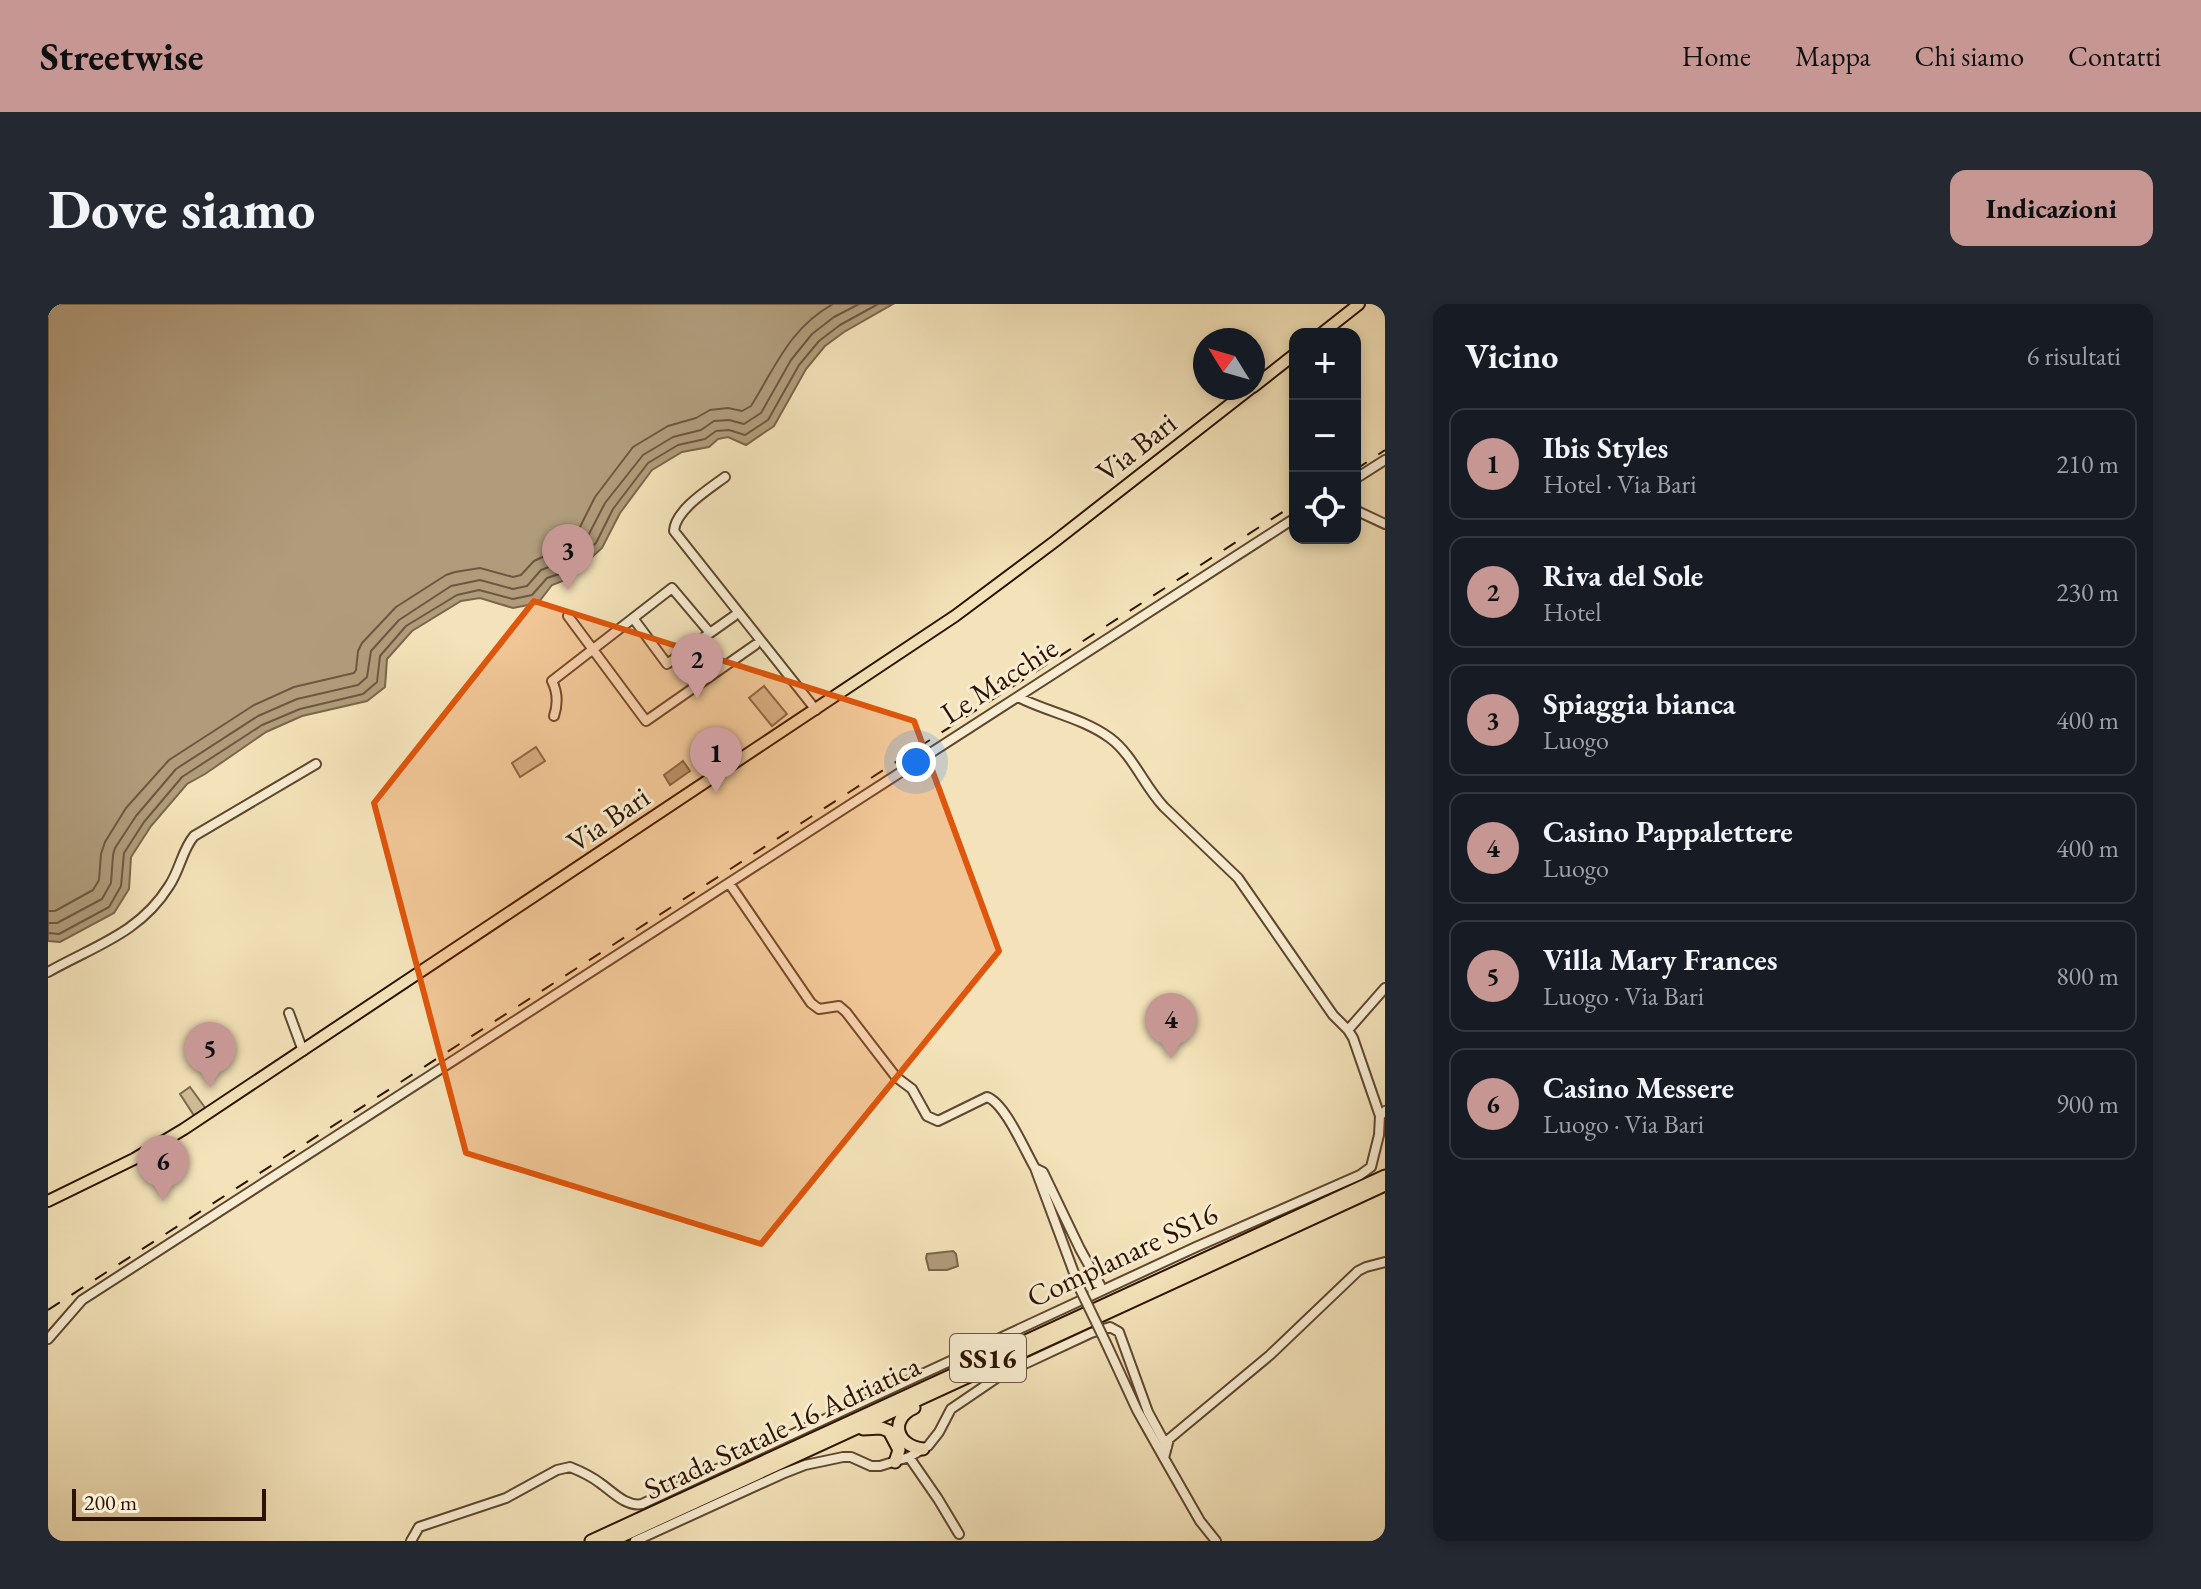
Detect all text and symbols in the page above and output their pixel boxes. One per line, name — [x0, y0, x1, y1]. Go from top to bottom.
text: Streetwise — [40, 32, 203, 81]
text: Home — [1682, 38, 1751, 74]
text: Mappa — [1795, 38, 1871, 74]
text: Chi siamo — [1915, 38, 2024, 74]
text: Contatti — [2068, 38, 2161, 74]
button: Indicazioni — [1950, 170, 2153, 246]
text: Dove siamo — [48, 172, 316, 245]
north arrow — [1193, 328, 1265, 400]
map controls — [1289, 328, 1361, 544]
button: + — [1289, 328, 1361, 400]
text: Vicino — [1465, 334, 1558, 378]
text: 6 risultati — [2027, 339, 2121, 373]
button: − — [1289, 400, 1361, 472]
street label: Via Bari — [1088, 403, 1184, 491]
text: Ibis Styles — [1543, 428, 1668, 467]
text: 1 — [1486, 447, 1500, 481]
text: 210 m — [2056, 447, 2119, 481]
text: Hotel · Via Bari — [1543, 467, 1697, 501]
button: locate — [1289, 472, 1361, 544]
pin: 3 — [542, 524, 594, 590]
text: Riva del Sole — [1543, 556, 1703, 595]
text: 2 — [1486, 575, 1500, 609]
text: 230 m — [2056, 575, 2119, 609]
text: Hotel — [1543, 595, 1601, 629]
street label: Le Macchie — [933, 628, 1065, 732]
pin: 2 — [671, 633, 723, 699]
text: Spiaggia bianca — [1543, 684, 1736, 723]
text: 3 — [1486, 703, 1500, 737]
text: 400 m — [2056, 703, 2119, 737]
text: Luogo — [1543, 723, 1609, 757]
pin: 1 — [690, 727, 742, 793]
your location — [896, 742, 936, 782]
street label: Via Bari — [559, 777, 657, 861]
text: Casino Pappalettere — [1543, 812, 1793, 851]
text: 4 — [1486, 831, 1500, 865]
text: 400 m — [2056, 831, 2119, 865]
text: Luogo — [1543, 851, 1609, 885]
text: Villa Mary Frances — [1543, 940, 1778, 979]
text: 5 — [1486, 959, 1500, 993]
text: 800 m — [2056, 959, 2119, 993]
text: Luogo · Via Bari — [1543, 979, 1704, 1013]
pin: 4 — [1145, 993, 1197, 1059]
pin: 5 — [184, 1022, 236, 1088]
text: Casino Messere — [1543, 1068, 1734, 1107]
text: 6 — [1486, 1087, 1500, 1121]
text: 900 m — [2056, 1087, 2119, 1121]
text: Luogo · Via Bari — [1543, 1107, 1704, 1141]
pin: 6 — [137, 1135, 189, 1201]
street label: Complanare SS16 — [1020, 1194, 1224, 1316]
road number: SS16 — [950, 1334, 1026, 1382]
street label: Strada Statale 16 Adriatica — [637, 1346, 927, 1508]
scale bar — [72, 1485, 266, 1521]
text: 200 m — [84, 1488, 137, 1517]

